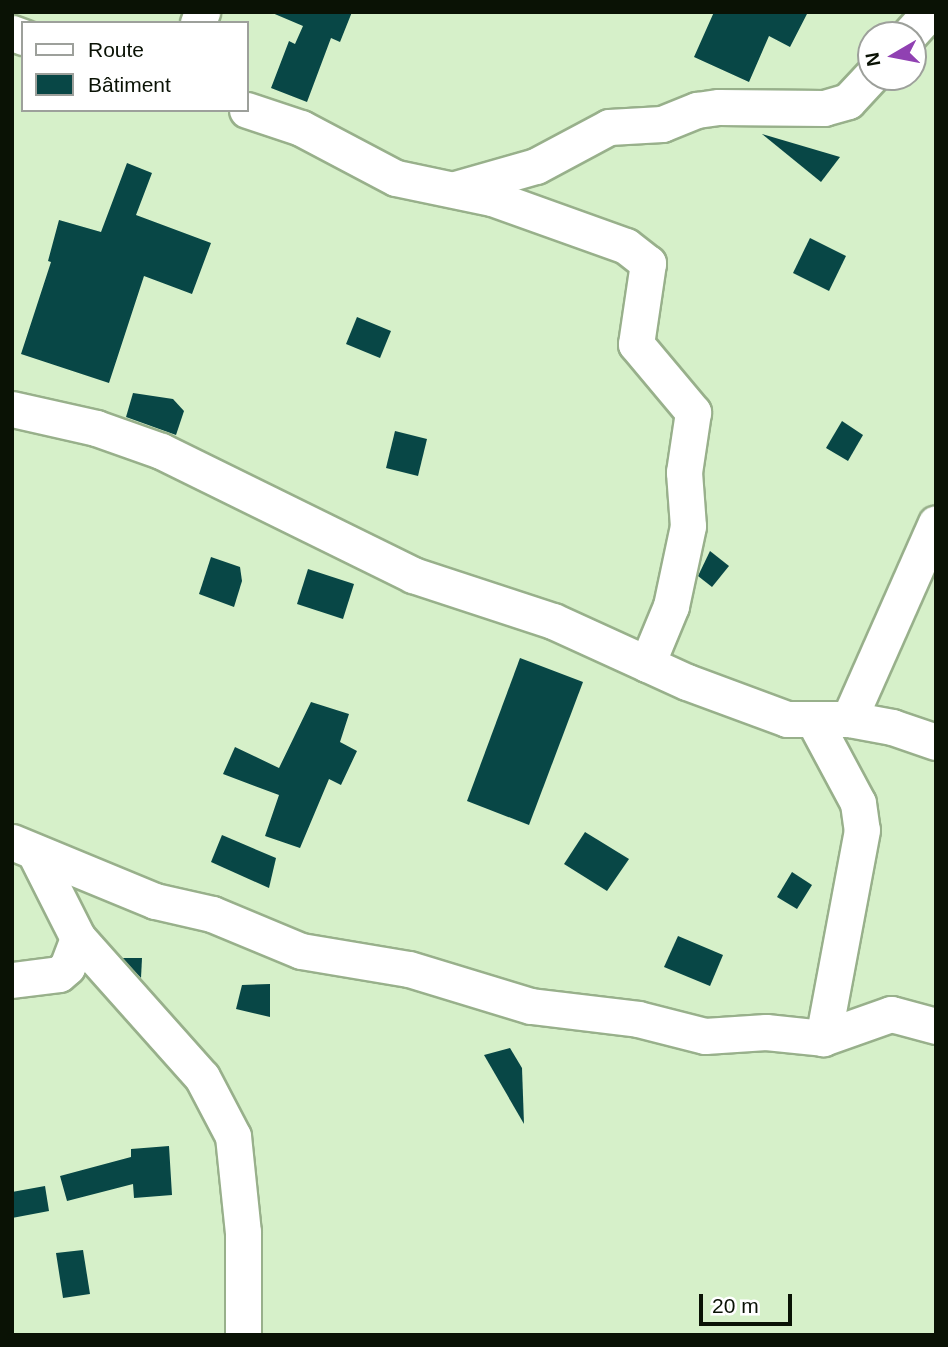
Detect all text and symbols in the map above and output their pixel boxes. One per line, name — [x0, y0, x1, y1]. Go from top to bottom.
legend — [21, 21, 248, 112]
north arrow — [857, 21, 927, 91]
text: Route — [88, 38, 144, 61]
text: N — [861, 51, 884, 68]
text: Bâtiment — [88, 73, 171, 96]
scale bar — [703, 1280, 796, 1324]
text: 20 m — [712, 1294, 759, 1317]

